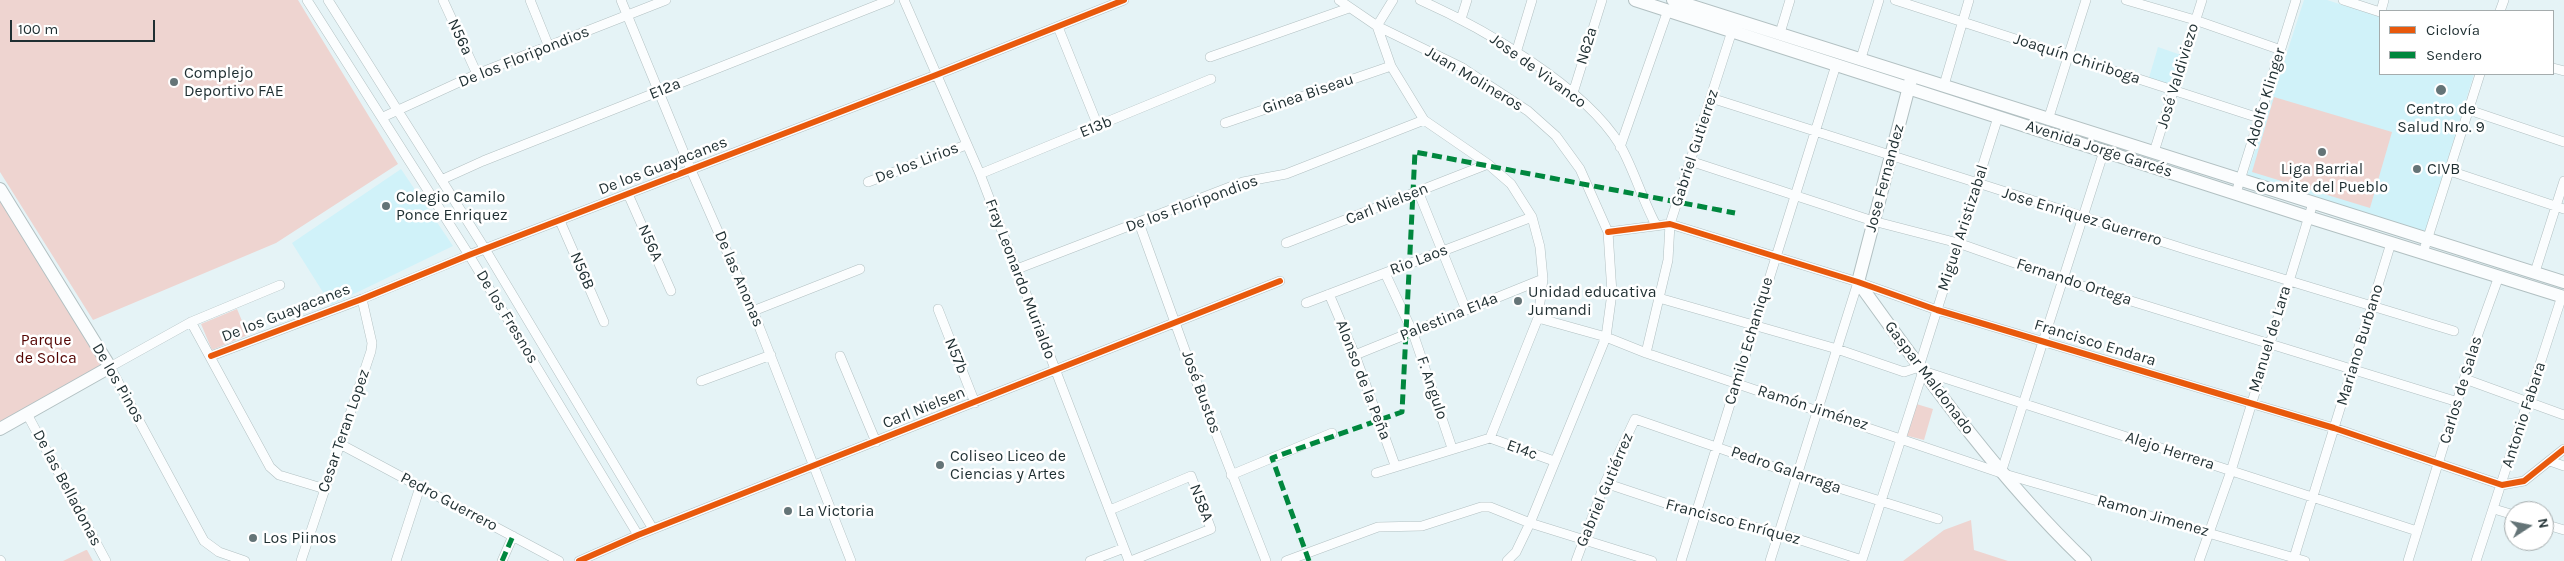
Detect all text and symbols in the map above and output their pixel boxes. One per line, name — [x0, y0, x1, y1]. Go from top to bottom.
scale bar — [12, 10, 158, 42]
legend — [2379, 10, 2554, 75]
street label: N56a — [443, 16, 477, 58]
text: 100 m — [18, 20, 58, 38]
street label: José Valdiviezo — [2153, 21, 2203, 131]
text: Ciclovía — [2426, 21, 2480, 39]
street label: De los Floripondios — [456, 22, 592, 92]
street label: N62a — [1572, 25, 1602, 67]
street label: Joaquín Chiriboga — [2011, 29, 2143, 89]
street label: Jose de Vivanco — [1486, 30, 1590, 112]
street label: Juan Molineros — [1422, 42, 1526, 116]
street label: Adolfo Klinger — [2242, 46, 2290, 148]
text: Sendero — [2426, 46, 2482, 64]
place label: Complejo Deportivo FAE — [184, 63, 284, 101]
street label: Ginea Biseau — [1260, 69, 1356, 119]
street label: E12a — [646, 74, 684, 104]
marker: Complejo Deportivo FAE — [168, 76, 180, 88]
marker: Centro de Salud Nro. 9 — [2434, 83, 2448, 97]
street label: Gabriel Gutierrez — [1667, 87, 1723, 209]
place label: Centro de Salud Nro. 9 — [2397, 99, 2485, 137]
street label: E13b — [1077, 112, 1115, 142]
street label: Avenida Jorge Garcés — [2023, 116, 2175, 182]
street label: Jose Fernandez — [1861, 122, 1909, 234]
street label: De los Guayacanes — [596, 133, 730, 199]
street label: De los Lirios — [873, 138, 961, 188]
marker: Liga Barrial Comite del Pueblo — [2316, 146, 2328, 158]
place label: Liga Barrial Comite del Pueblo — [2256, 159, 2388, 197]
place label: CIVB — [2427, 159, 2460, 179]
street label: Miguel Aristizabal — [1934, 162, 1992, 294]
marker: CIVB — [2411, 163, 2423, 175]
street label: De los Floripondios — [1123, 171, 1261, 237]
street label: Carl Nielsen — [1343, 179, 1431, 229]
street label: Jose Enriquez Guerrero — [2000, 184, 2164, 250]
place label: Colegio Camilo Ponce Enriquez — [396, 187, 508, 225]
street label: Fray Leonardo Murialdo — [981, 196, 1059, 362]
marker: Colegio Camilo Ponce Enriquez — [380, 200, 392, 212]
street label: N56A — [633, 222, 667, 264]
street label: De las Anonas — [710, 228, 768, 330]
street label: Rio Laos — [1387, 240, 1451, 280]
street label: N56B — [566, 249, 598, 293]
street label: Fernando Ortega — [2014, 254, 2134, 310]
street label: De los Fresnos — [472, 267, 542, 367]
street label: Camilo Echanique — [1720, 275, 1778, 407]
street label: De los Guayacanes — [219, 280, 353, 346]
place label: Unidad educativa Jumandi — [1528, 282, 1657, 320]
street label: Mariano Burbano — [2332, 282, 2388, 408]
street label: Manuel de Lara — [2245, 283, 2295, 395]
street label: Palestina E14a — [1397, 289, 1501, 345]
marker: Unidad educativa Jumandi — [1512, 295, 1524, 307]
street label: Francisco Endara — [2032, 315, 2158, 371]
street label: Alonso de la Peña — [1331, 317, 1395, 443]
street label: Gaspar Maldonado — [1880, 318, 1978, 438]
park label: Parque de Solca — [15, 330, 77, 368]
street label: Carlos de Salas — [2436, 334, 2486, 446]
street label: N57b — [940, 335, 972, 377]
street label: De los Pinos — [88, 340, 148, 426]
street label: José Bustos — [1177, 348, 1225, 436]
street label: F. Angulo — [1412, 354, 1452, 422]
street label: Antonio Fabara — [2498, 360, 2550, 470]
street label: Cesar Teran Lopez — [314, 367, 374, 495]
street label: Ramón Jiménez — [1755, 381, 1871, 435]
street label: Carl Nielsen — [880, 383, 968, 433]
street label: De las Belladonas — [28, 427, 106, 549]
street label: Alejo Herrera — [2123, 428, 2217, 474]
street label: Gabriel Gutiérrez — [1572, 430, 1638, 550]
street label: E14c — [1504, 436, 1540, 464]
street label: Pedro Galarraga — [1728, 442, 1844, 498]
place label: Coliseo Liceo de Ciencias y Artes — [950, 446, 1066, 484]
marker: Coliseo Liceo de Ciencias y Artes — [934, 459, 946, 471]
street label: Pedro Guerrero — [397, 468, 501, 536]
street label: N58A — [1185, 481, 1217, 525]
street label: Ramon Jimenez — [2095, 491, 2211, 541]
street label: Francisco Enríquez — [1663, 495, 1803, 549]
place label: La Victoria — [798, 501, 874, 521]
north arrow — [2504, 501, 2554, 551]
marker: La Victoria — [782, 505, 794, 517]
text: N — [2534, 517, 2553, 530]
place label: Los Piinos — [263, 528, 337, 548]
marker: Los Piinos — [247, 532, 259, 544]

